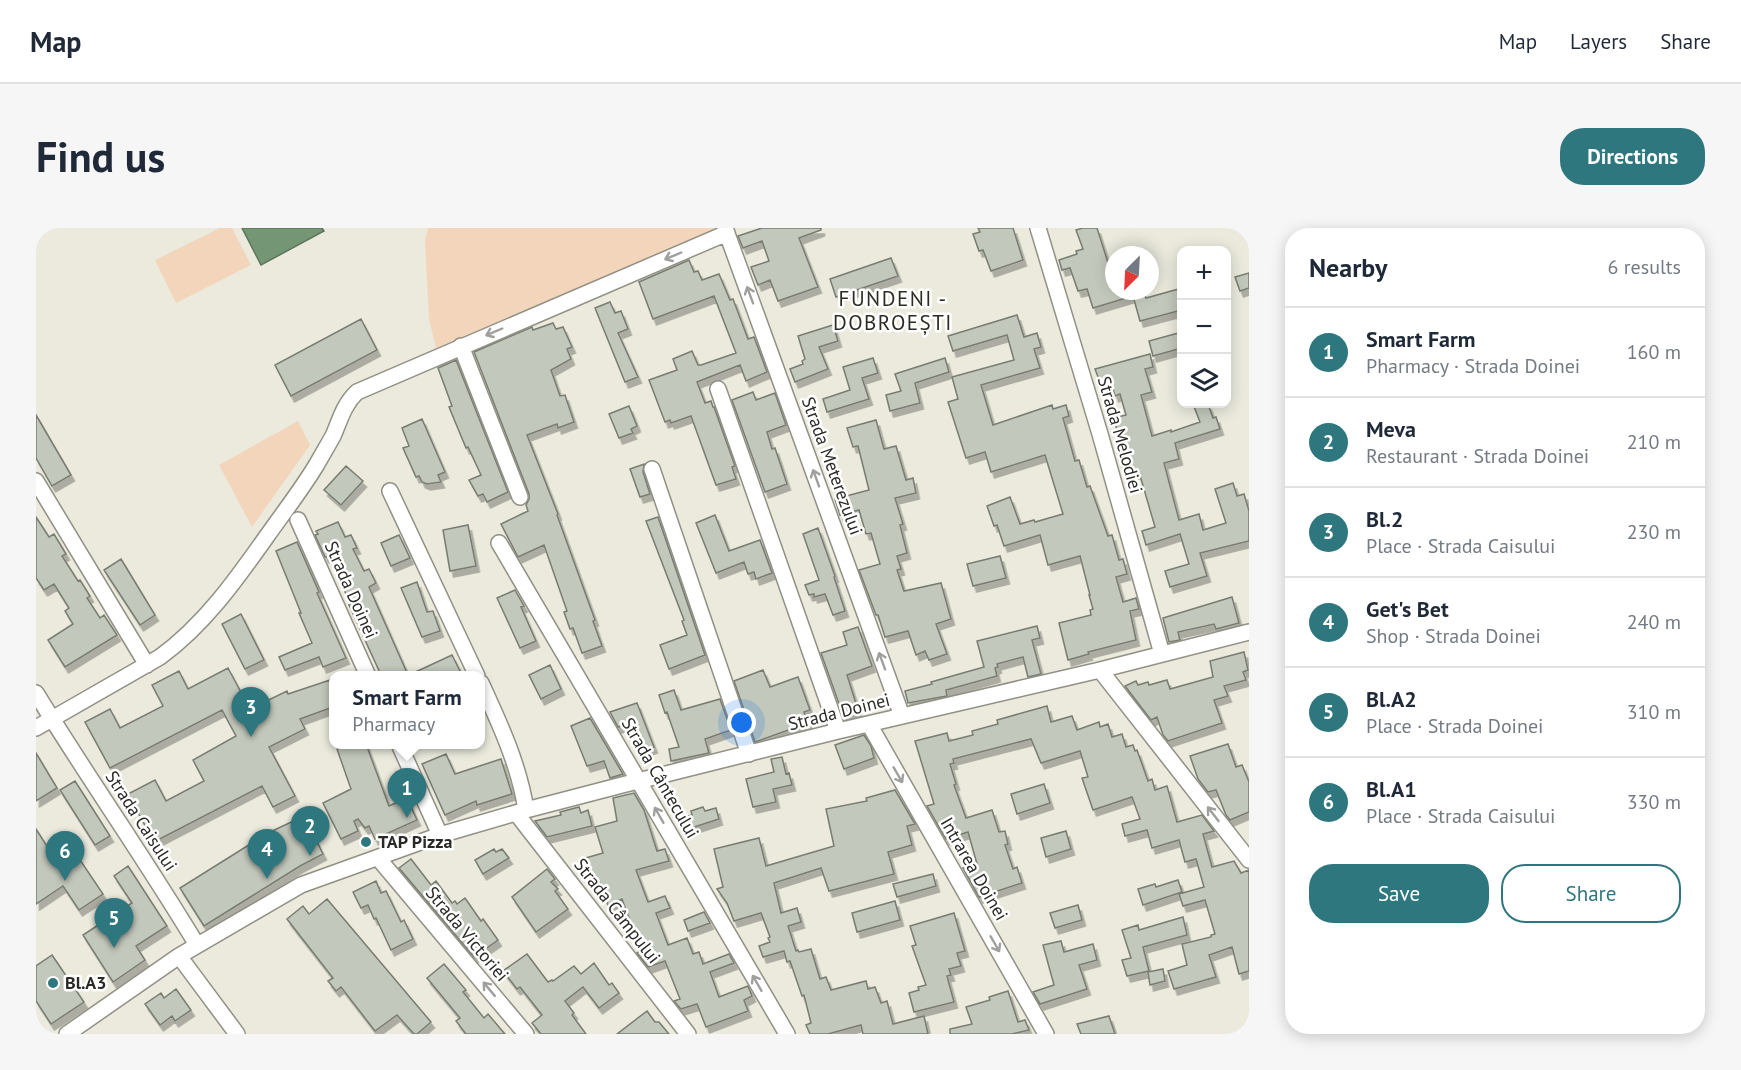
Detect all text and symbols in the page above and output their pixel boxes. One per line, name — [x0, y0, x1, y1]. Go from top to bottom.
text: Map — [30, 23, 81, 60]
text: Map — [1499, 28, 1537, 55]
text: Layers — [1570, 28, 1627, 55]
text: Share — [1660, 28, 1711, 55]
button: Directions — [1560, 128, 1705, 185]
text: Find us — [36, 129, 165, 184]
north arrow — [1105, 246, 1159, 300]
map controls — [1177, 246, 1231, 408]
button: + — [1177, 246, 1231, 300]
one-way arrow — [665, 251, 683, 262]
text: Nearby — [1309, 251, 1387, 284]
text: 6 results — [1608, 254, 1681, 280]
district label: FUNDENI - DOBROEȘTI — [833, 285, 953, 336]
one-way arrow — [743, 286, 754, 304]
button: − — [1177, 300, 1231, 354]
text: Smart Farm — [1366, 325, 1475, 353]
one-way arrow — [485, 327, 504, 338]
text: 1 — [1323, 339, 1334, 365]
text: 160 m — [1627, 339, 1681, 365]
text: Pharmacy · Strada Doinei — [1366, 353, 1580, 379]
button: layers — [1177, 354, 1231, 408]
street label: Strada Melodiei — [1093, 374, 1148, 496]
street label: Strada Meterezului — [797, 394, 868, 538]
text: Meva — [1366, 415, 1416, 443]
text: 2 — [1323, 429, 1334, 455]
text: 210 m — [1627, 429, 1681, 455]
text: Restaurant · Strada Doinei — [1366, 443, 1589, 469]
one-way arrow — [809, 469, 820, 488]
text: Bl.2 — [1366, 505, 1403, 533]
text: 3 — [1323, 519, 1334, 545]
text: 230 m — [1627, 519, 1681, 545]
text: Place · Strada Caisului — [1366, 533, 1555, 559]
street label: Strada Doinei — [320, 538, 383, 642]
text: Get's Bet — [1366, 595, 1449, 623]
text: 4 — [1323, 609, 1334, 635]
text: 240 m — [1627, 609, 1681, 635]
text: Shop · Strada Doinei — [1366, 623, 1541, 649]
one-way arrow — [876, 652, 887, 671]
popup — [329, 671, 485, 749]
text: Smart Farm — [352, 683, 462, 711]
text: Bl.A2 — [1366, 685, 1417, 713]
pin: 3 — [232, 688, 270, 737]
street label: Strada Doinei — [786, 688, 892, 735]
text: 5 — [1323, 699, 1334, 725]
text: 310 m — [1627, 699, 1681, 725]
your location — [727, 708, 756, 737]
text: Pharmacy — [352, 711, 435, 737]
street label: Strada Cântecului — [617, 713, 704, 842]
text: Place · Strada Doinei — [1366, 713, 1543, 739]
street label: Strada Caisului — [100, 766, 182, 875]
one-way arrow — [892, 766, 904, 783]
pin: 1 — [388, 768, 427, 818]
text: Bl.A1 — [1366, 775, 1417, 803]
text: 6 — [1323, 789, 1334, 815]
text: 330 m — [1627, 789, 1681, 815]
text: Place · Strada Caisului — [1366, 803, 1555, 829]
pin: 2 — [290, 806, 330, 856]
one-way arrow — [1206, 806, 1219, 822]
one-way arrow — [653, 807, 665, 824]
street label: Intrarea Doinei — [936, 813, 1013, 924]
pin: 4 — [248, 830, 286, 879]
place label: TAP Pizza — [378, 830, 452, 853]
pin: 6 — [45, 832, 84, 881]
marker: TAP Pizza — [359, 835, 373, 849]
street label: Strada Câmpului — [569, 854, 666, 968]
button: Save — [1309, 864, 1489, 923]
button: Share — [1501, 864, 1681, 923]
street label: Strada Victoriei — [421, 881, 514, 986]
pin: 5 — [94, 898, 134, 948]
one-way arrow — [989, 935, 1001, 952]
place label: Bl.A3 — [65, 971, 106, 994]
one-way arrow — [751, 975, 763, 992]
marker: Bl.A3 — [46, 976, 60, 990]
one-way arrow — [482, 981, 495, 997]

